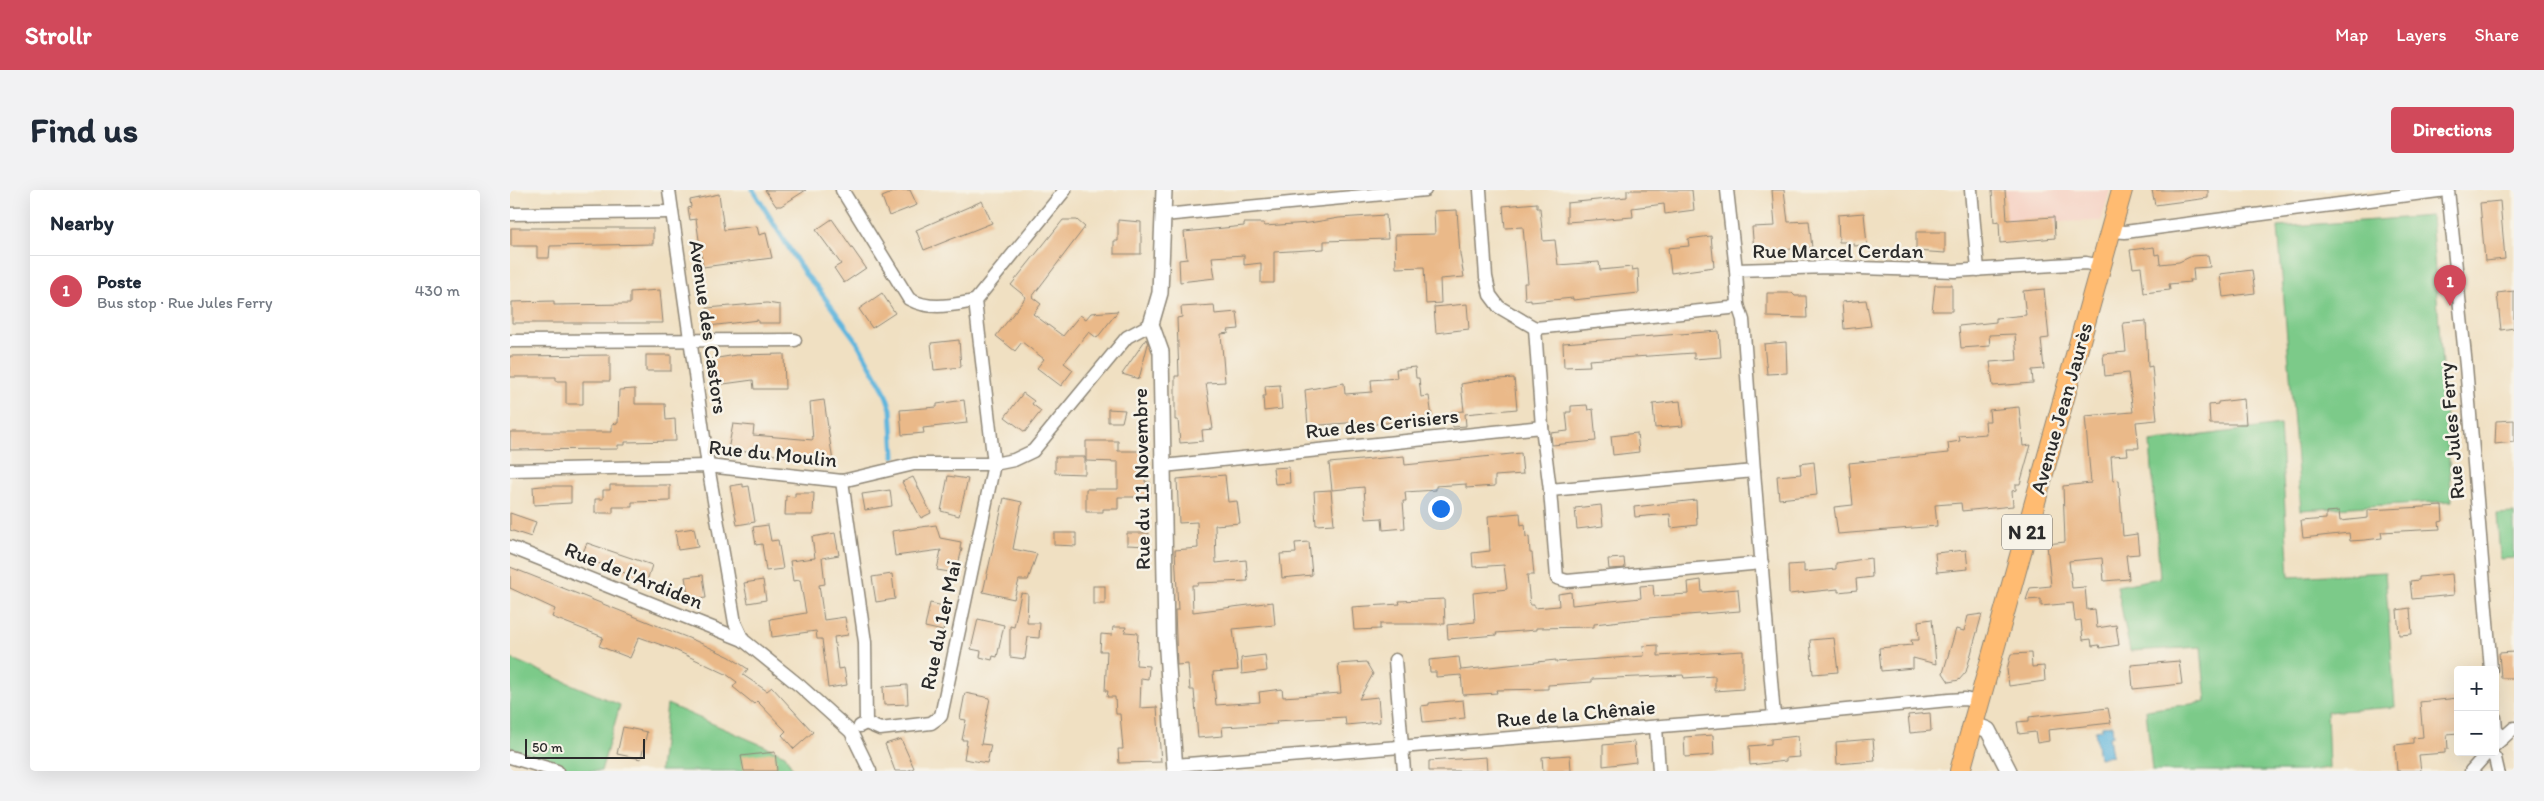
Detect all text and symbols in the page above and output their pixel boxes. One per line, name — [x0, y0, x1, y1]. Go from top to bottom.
text: Strollr — [25, 21, 91, 50]
text: Map — [2335, 24, 2368, 46]
text: Layers — [2396, 24, 2446, 46]
text: Share — [2474, 24, 2519, 46]
button: Directions — [2391, 107, 2514, 153]
text: Find us — [30, 109, 138, 151]
text: Nearby — [50, 210, 114, 235]
street label: Avenue des Castors — [684, 238, 734, 416]
street label: Rue Marcel Cerdan — [1752, 238, 1924, 263]
pin: 1 — [2434, 265, 2466, 306]
text: Poste — [97, 270, 142, 293]
text: 1 — [62, 281, 70, 300]
text: 430 m — [415, 281, 460, 300]
text: Bus stop · Rue Jules Ferry — [97, 293, 272, 312]
street label: Avenue Jean Jaurès — [2025, 319, 2097, 497]
street label: Rue Jules Ferry — [2433, 361, 2469, 501]
street label: Rue du 11 Novembre — [1127, 388, 1155, 570]
street label: Rue des Cerisiers — [1304, 403, 1460, 443]
street label: Rue du Moulin — [708, 434, 838, 472]
your location — [1428, 496, 1454, 522]
road number: N 21 — [2002, 514, 2052, 550]
street label: Rue de l'Ardiden — [561, 536, 707, 614]
street label: Rue du 1er Mai — [914, 558, 966, 692]
map controls — [2454, 666, 2499, 756]
button: + — [2454, 666, 2499, 711]
street label: Rue de la Chênaie — [1496, 694, 1656, 732]
button: − — [2454, 711, 2499, 756]
scale bar — [525, 736, 645, 759]
text: 50 m — [532, 739, 563, 756]

